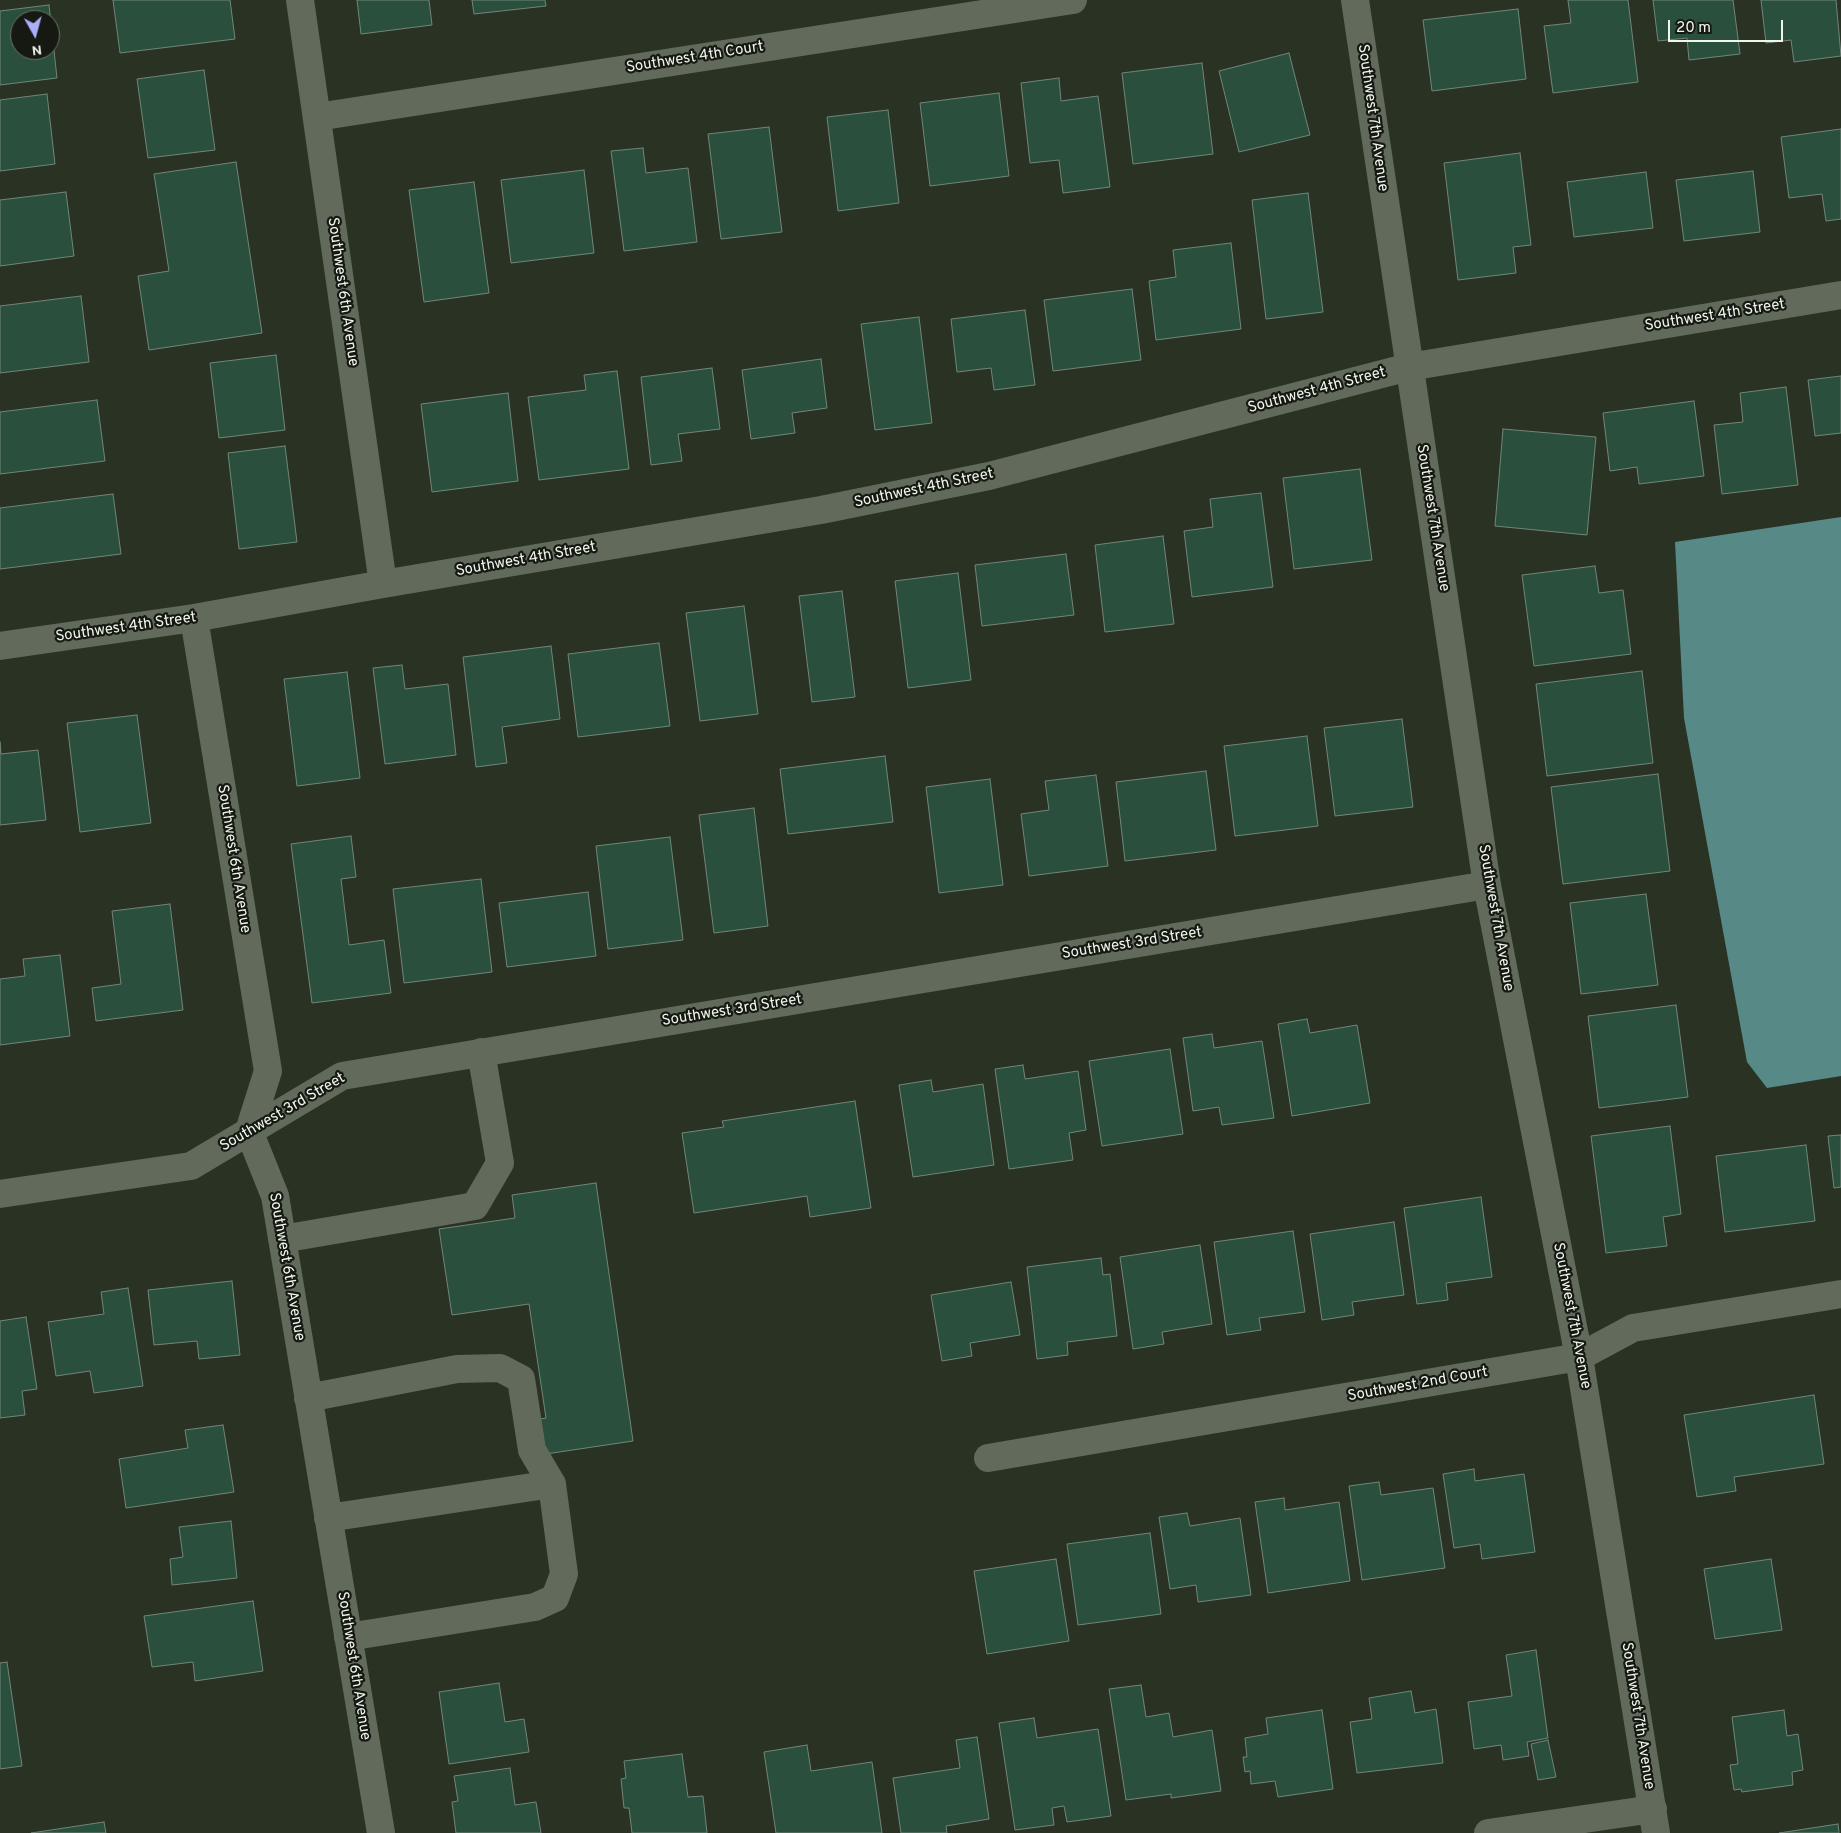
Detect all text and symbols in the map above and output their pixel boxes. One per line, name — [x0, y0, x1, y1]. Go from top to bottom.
north arrow — [10, 10, 60, 60]
scale bar — [1671, 10, 1786, 42]
text: 20 m — [1676, 19, 1711, 38]
street label: Southwest 4th Court — [625, 38, 765, 78]
text: N — [31, 40, 43, 58]
street label: Southwest 7th Avenue — [1353, 43, 1391, 193]
street label: Southwest 6th Avenue — [323, 216, 361, 368]
street label: Southwest 4th Street — [1644, 296, 1786, 336]
street label: Southwest 4th Street — [1246, 364, 1388, 418]
street label: Southwest 7th Avenue — [1411, 443, 1453, 593]
street label: Southwest 4th Street — [853, 465, 995, 513]
street label: Southwest 4th Street — [455, 539, 597, 581]
street label: Southwest 4th Street — [55, 609, 197, 647]
street label: Southwest 6th Avenue — [212, 783, 254, 935]
street label: Southwest 7th Avenue — [1473, 843, 1517, 993]
street label: Southwest 3rd Street — [1061, 924, 1203, 964]
street label: Southwest 3rd Street — [661, 991, 803, 1031]
street label: Southwest 3rd Street — [217, 1070, 349, 1156]
street label: Southwest 6th Avenue — [264, 1191, 308, 1343]
street label: Southwest 7th Avenue — [1548, 1241, 1594, 1391]
street label: Southwest 2nd Court — [1347, 1364, 1489, 1406]
street label: Southwest 6th Avenue — [332, 1590, 374, 1742]
street label: Southwest 7th Avenue — [1616, 1641, 1658, 1791]

